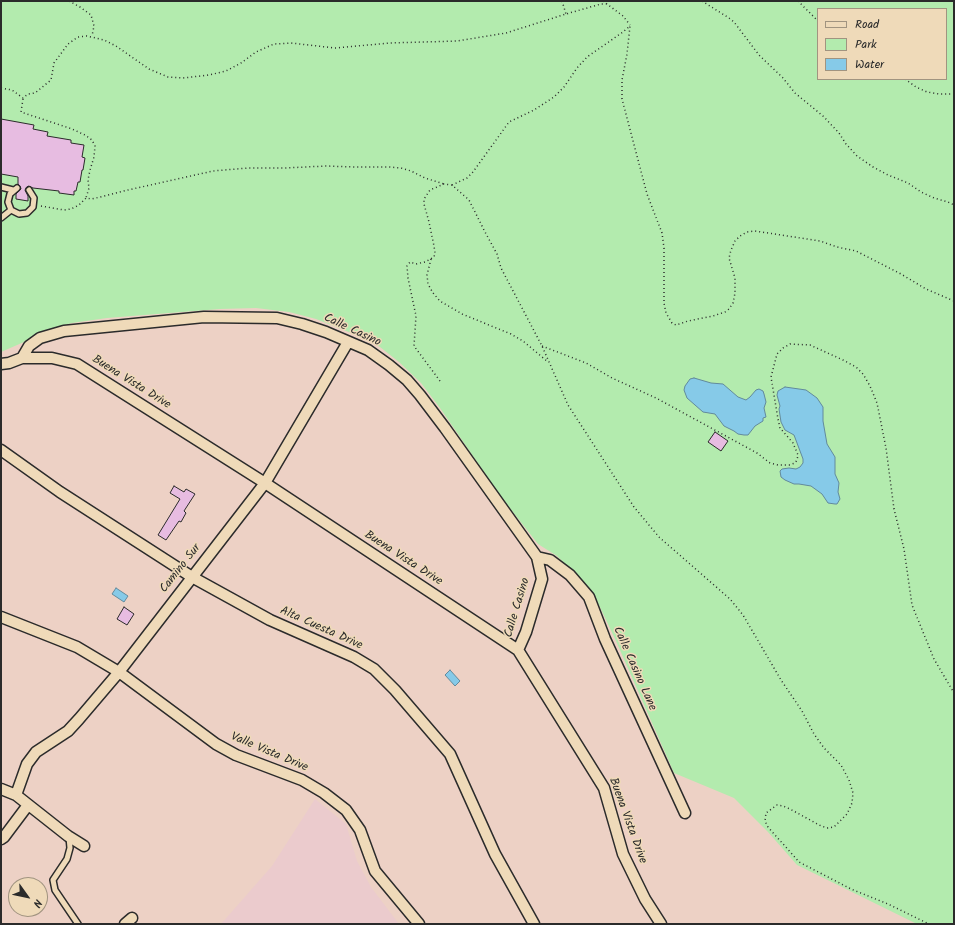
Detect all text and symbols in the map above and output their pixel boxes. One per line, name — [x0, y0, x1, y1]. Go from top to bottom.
legend — [817, 8, 947, 80]
text: Road — [855, 15, 879, 34]
text: Park — [855, 35, 877, 54]
text: Water — [855, 55, 884, 74]
street label: Calle Casino — [321, 311, 383, 351]
street label: Buena Vista Drive — [89, 353, 173, 413]
street label: Buena Vista Drive — [361, 528, 445, 590]
street label: Camino Sur — [157, 542, 205, 596]
street label: Calle Casino — [502, 576, 534, 640]
street label: Alta Cuesta Drive — [277, 604, 365, 654]
street label: Calle Casino Lane — [609, 625, 659, 713]
street label: Valle Vista Drive — [228, 730, 310, 776]
street label: Buena Vista Drive — [605, 776, 649, 866]
north arrow — [8, 877, 48, 917]
text: N — [28, 895, 47, 911]

